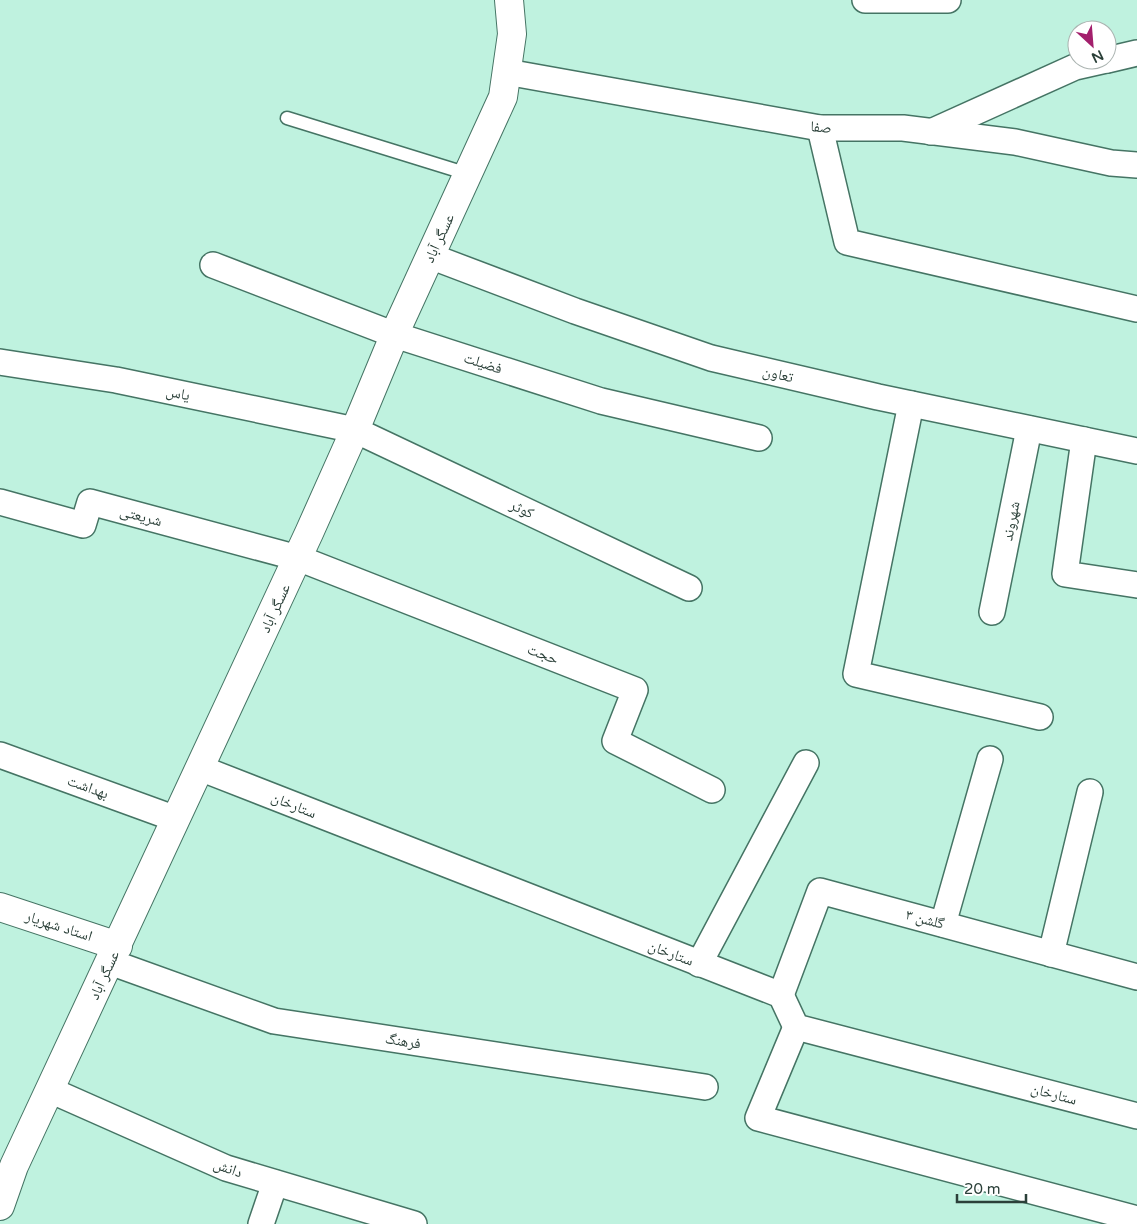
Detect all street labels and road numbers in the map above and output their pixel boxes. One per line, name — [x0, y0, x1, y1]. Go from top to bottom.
street label: صفا — [810, 117, 832, 137]
street label: عسگر آباد — [420, 210, 458, 265]
street label: فضیلت — [462, 348, 504, 378]
street label: تعاون — [761, 362, 796, 387]
street label: یاس — [164, 382, 192, 405]
street label: کوثر — [506, 495, 537, 522]
street label: شهروند — [998, 500, 1024, 542]
street label: شریعتی — [118, 502, 164, 531]
street label: عسگر آباد — [256, 580, 294, 635]
street label: حجت — [525, 640, 561, 668]
street label: بهداشت — [65, 771, 111, 803]
street label: ستارخان — [268, 788, 319, 823]
street label: گلشن ۳ — [903, 905, 947, 934]
street label: استاد شهریار — [22, 906, 95, 945]
street label: ستارخان — [645, 936, 696, 971]
street label: عسگر آباد — [85, 947, 123, 1002]
street label: فرهنگ — [384, 1029, 422, 1053]
street label: ستارخان — [1029, 1079, 1079, 1110]
street label: دانش — [211, 1155, 245, 1182]

